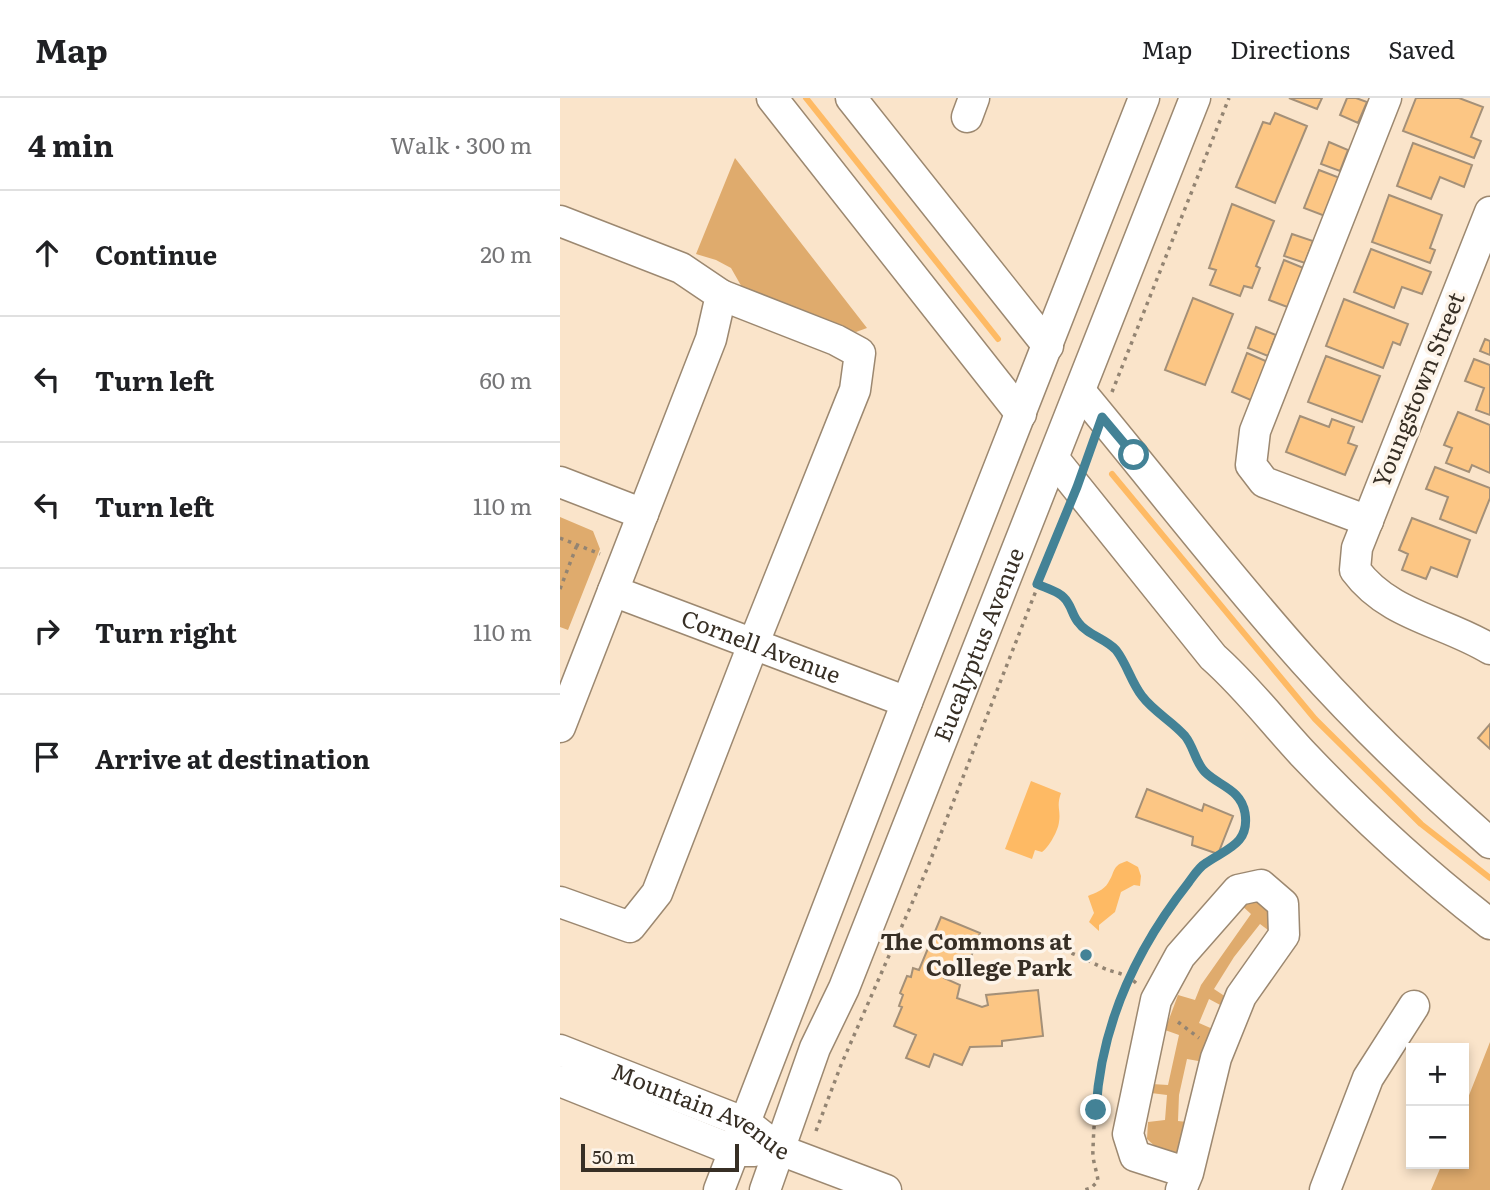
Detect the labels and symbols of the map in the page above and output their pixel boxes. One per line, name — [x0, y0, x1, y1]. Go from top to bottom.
street label: Youngstown Street — [1362, 286, 1472, 492]
route start — [1118, 439, 1149, 470]
street label: Eucalyptus Avenue — [924, 542, 1031, 746]
street label: Cornell Avenue — [677, 599, 846, 690]
place label: The Commons at College Park — [880, 923, 1073, 983]
marker: The Commons at College Park — [1078, 947, 1094, 963]
street label: Mountain Avenue — [607, 1053, 794, 1167]
route end — [1080, 1094, 1111, 1125]
scale bar — [581, 1141, 738, 1173]

